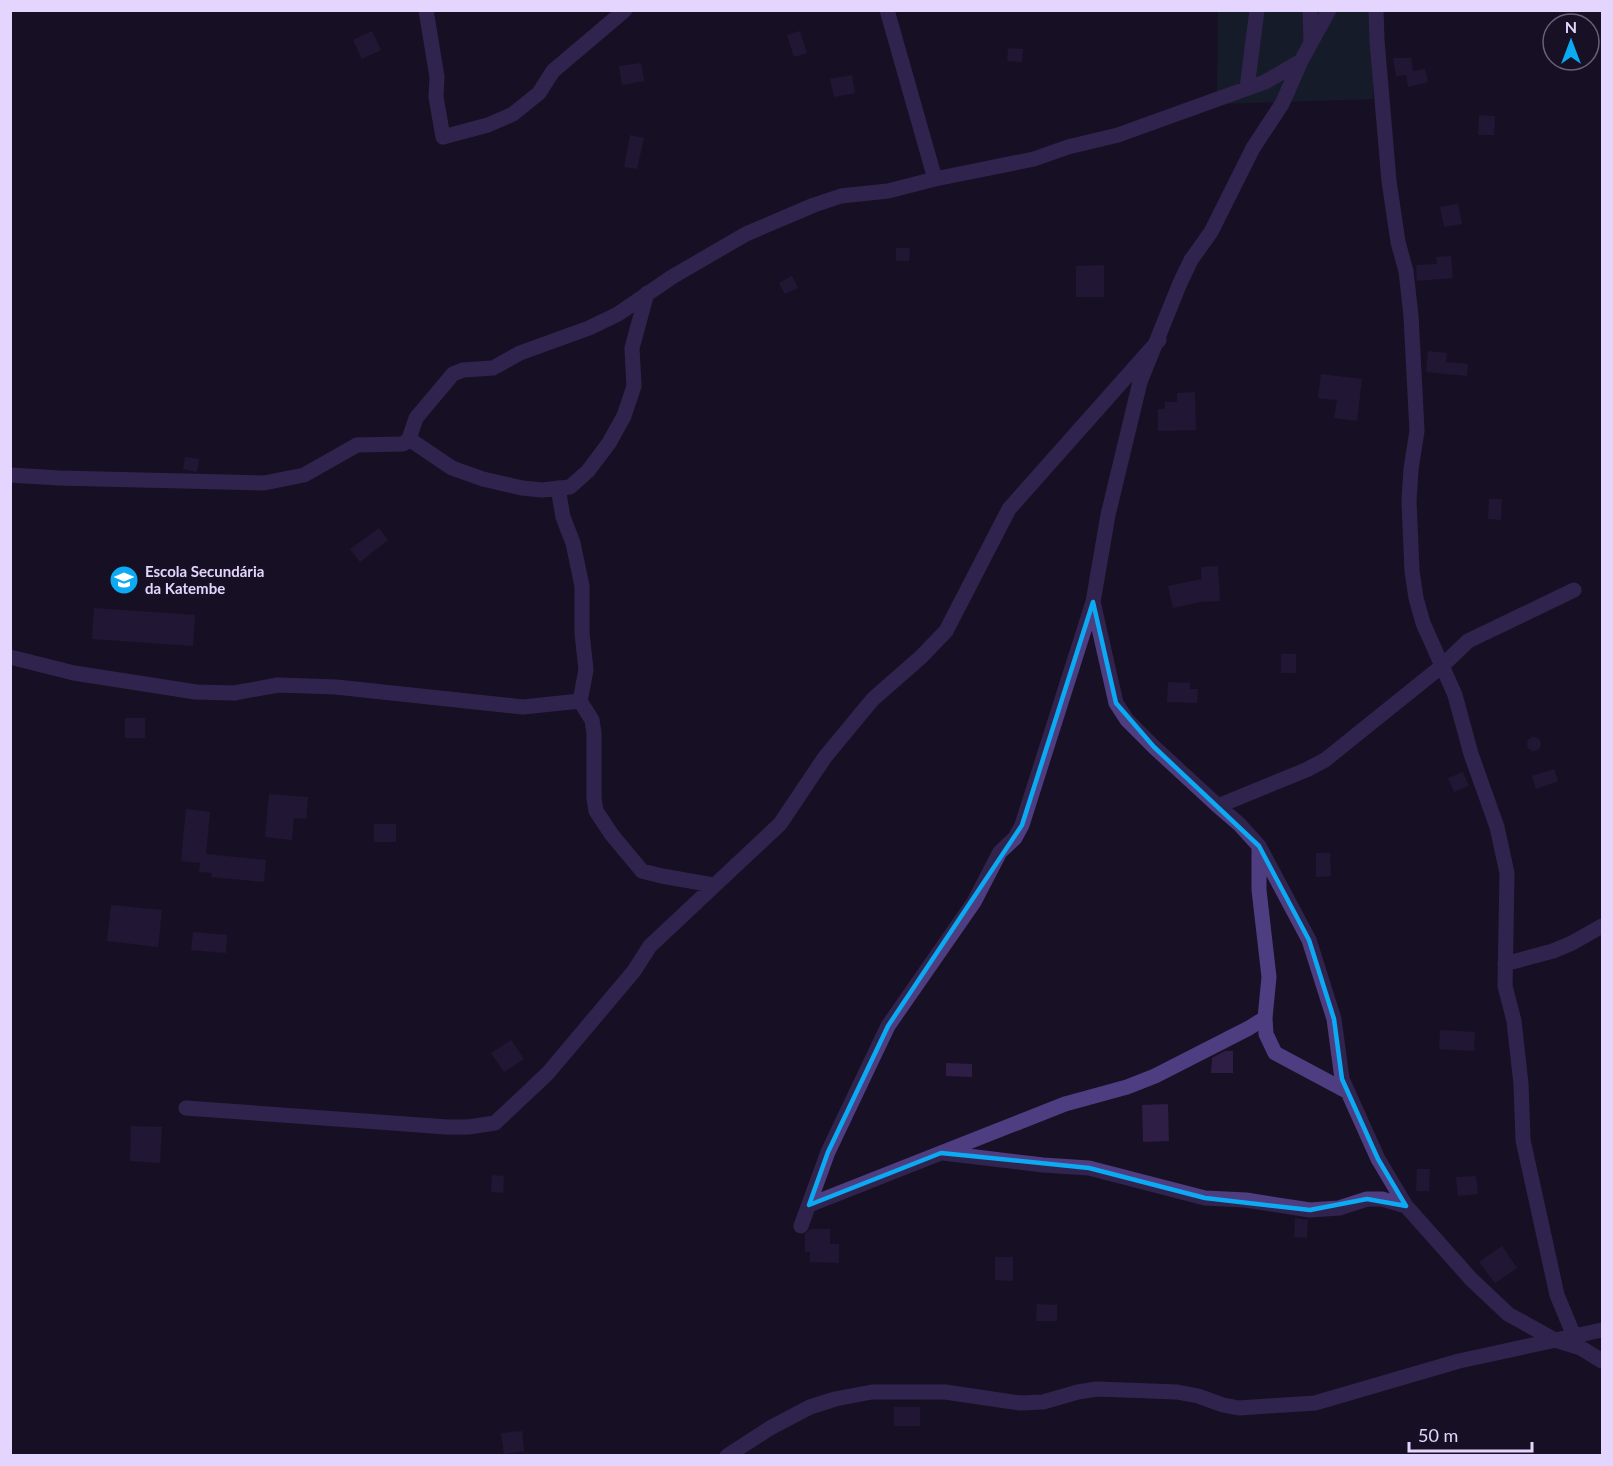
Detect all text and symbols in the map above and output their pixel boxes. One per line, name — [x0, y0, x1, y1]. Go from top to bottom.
north arrow — [1541, 12, 1601, 72]
text: N — [1565, 17, 1577, 36]
place label: Escola Secundária da Katembe — [145, 562, 264, 597]
school or university icon: Escola Secundária da Katembe — [108, 564, 140, 596]
scale bar — [1409, 1415, 1532, 1453]
text: 50 m — [1418, 1424, 1458, 1446]

